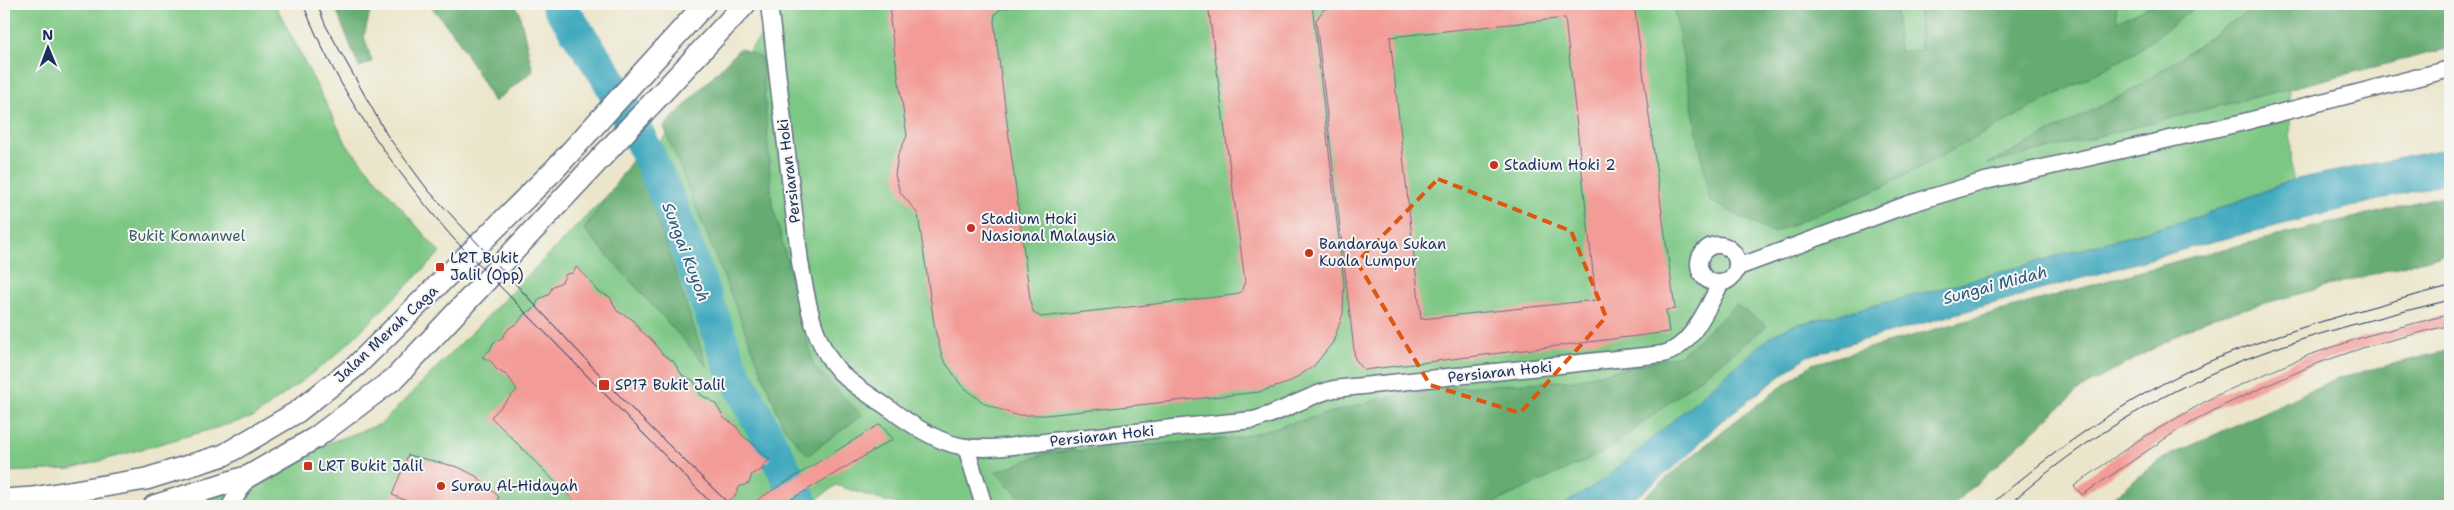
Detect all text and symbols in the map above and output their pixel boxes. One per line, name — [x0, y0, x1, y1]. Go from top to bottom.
north arrow — [22, 22, 72, 72]
text: N — [42, 26, 53, 44]
street label: Persiaran Hoki — [773, 118, 805, 224]
place label: Stadium Hoki 2 — [1504, 155, 1616, 175]
marker: Stadium Hoki 2 — [1488, 159, 1500, 171]
water label: Sungai Kuyoh — [657, 199, 715, 305]
place label: Stadium Hoki Nasional Malaysia — [981, 209, 1117, 246]
marker: Stadium Hoki Nasional Malaysia — [965, 222, 977, 234]
park label: Bukit Komanwel — [129, 226, 246, 246]
place label: Bandaraya Sukan Kuala Lumpur — [1319, 234, 1446, 271]
marker: Bandaraya Sukan Kuala Lumpur — [1303, 247, 1315, 259]
place label: LRT Bukit Jalil (Opp) — [450, 248, 524, 285]
marker: LRT Bukit Jalil (Opp) — [434, 261, 446, 273]
water label: Sungai Midah — [1941, 261, 2049, 309]
street label: Jalan Merah Caga — [330, 280, 443, 387]
street label: Persiaran Hoki — [1447, 357, 1553, 387]
place label: SP17 Bukit Jalil — [615, 375, 726, 395]
marker: SP17 Bukit Jalil — [597, 378, 611, 392]
street label: Persiaran Hoki — [1049, 421, 1155, 451]
place label: LRT Bukit Jalil — [318, 456, 424, 476]
marker: LRT Bukit Jalil — [302, 460, 314, 472]
place label: Surau Al-Hidayah — [451, 476, 578, 496]
marker: Surau Al-Hidayah — [435, 480, 447, 492]

